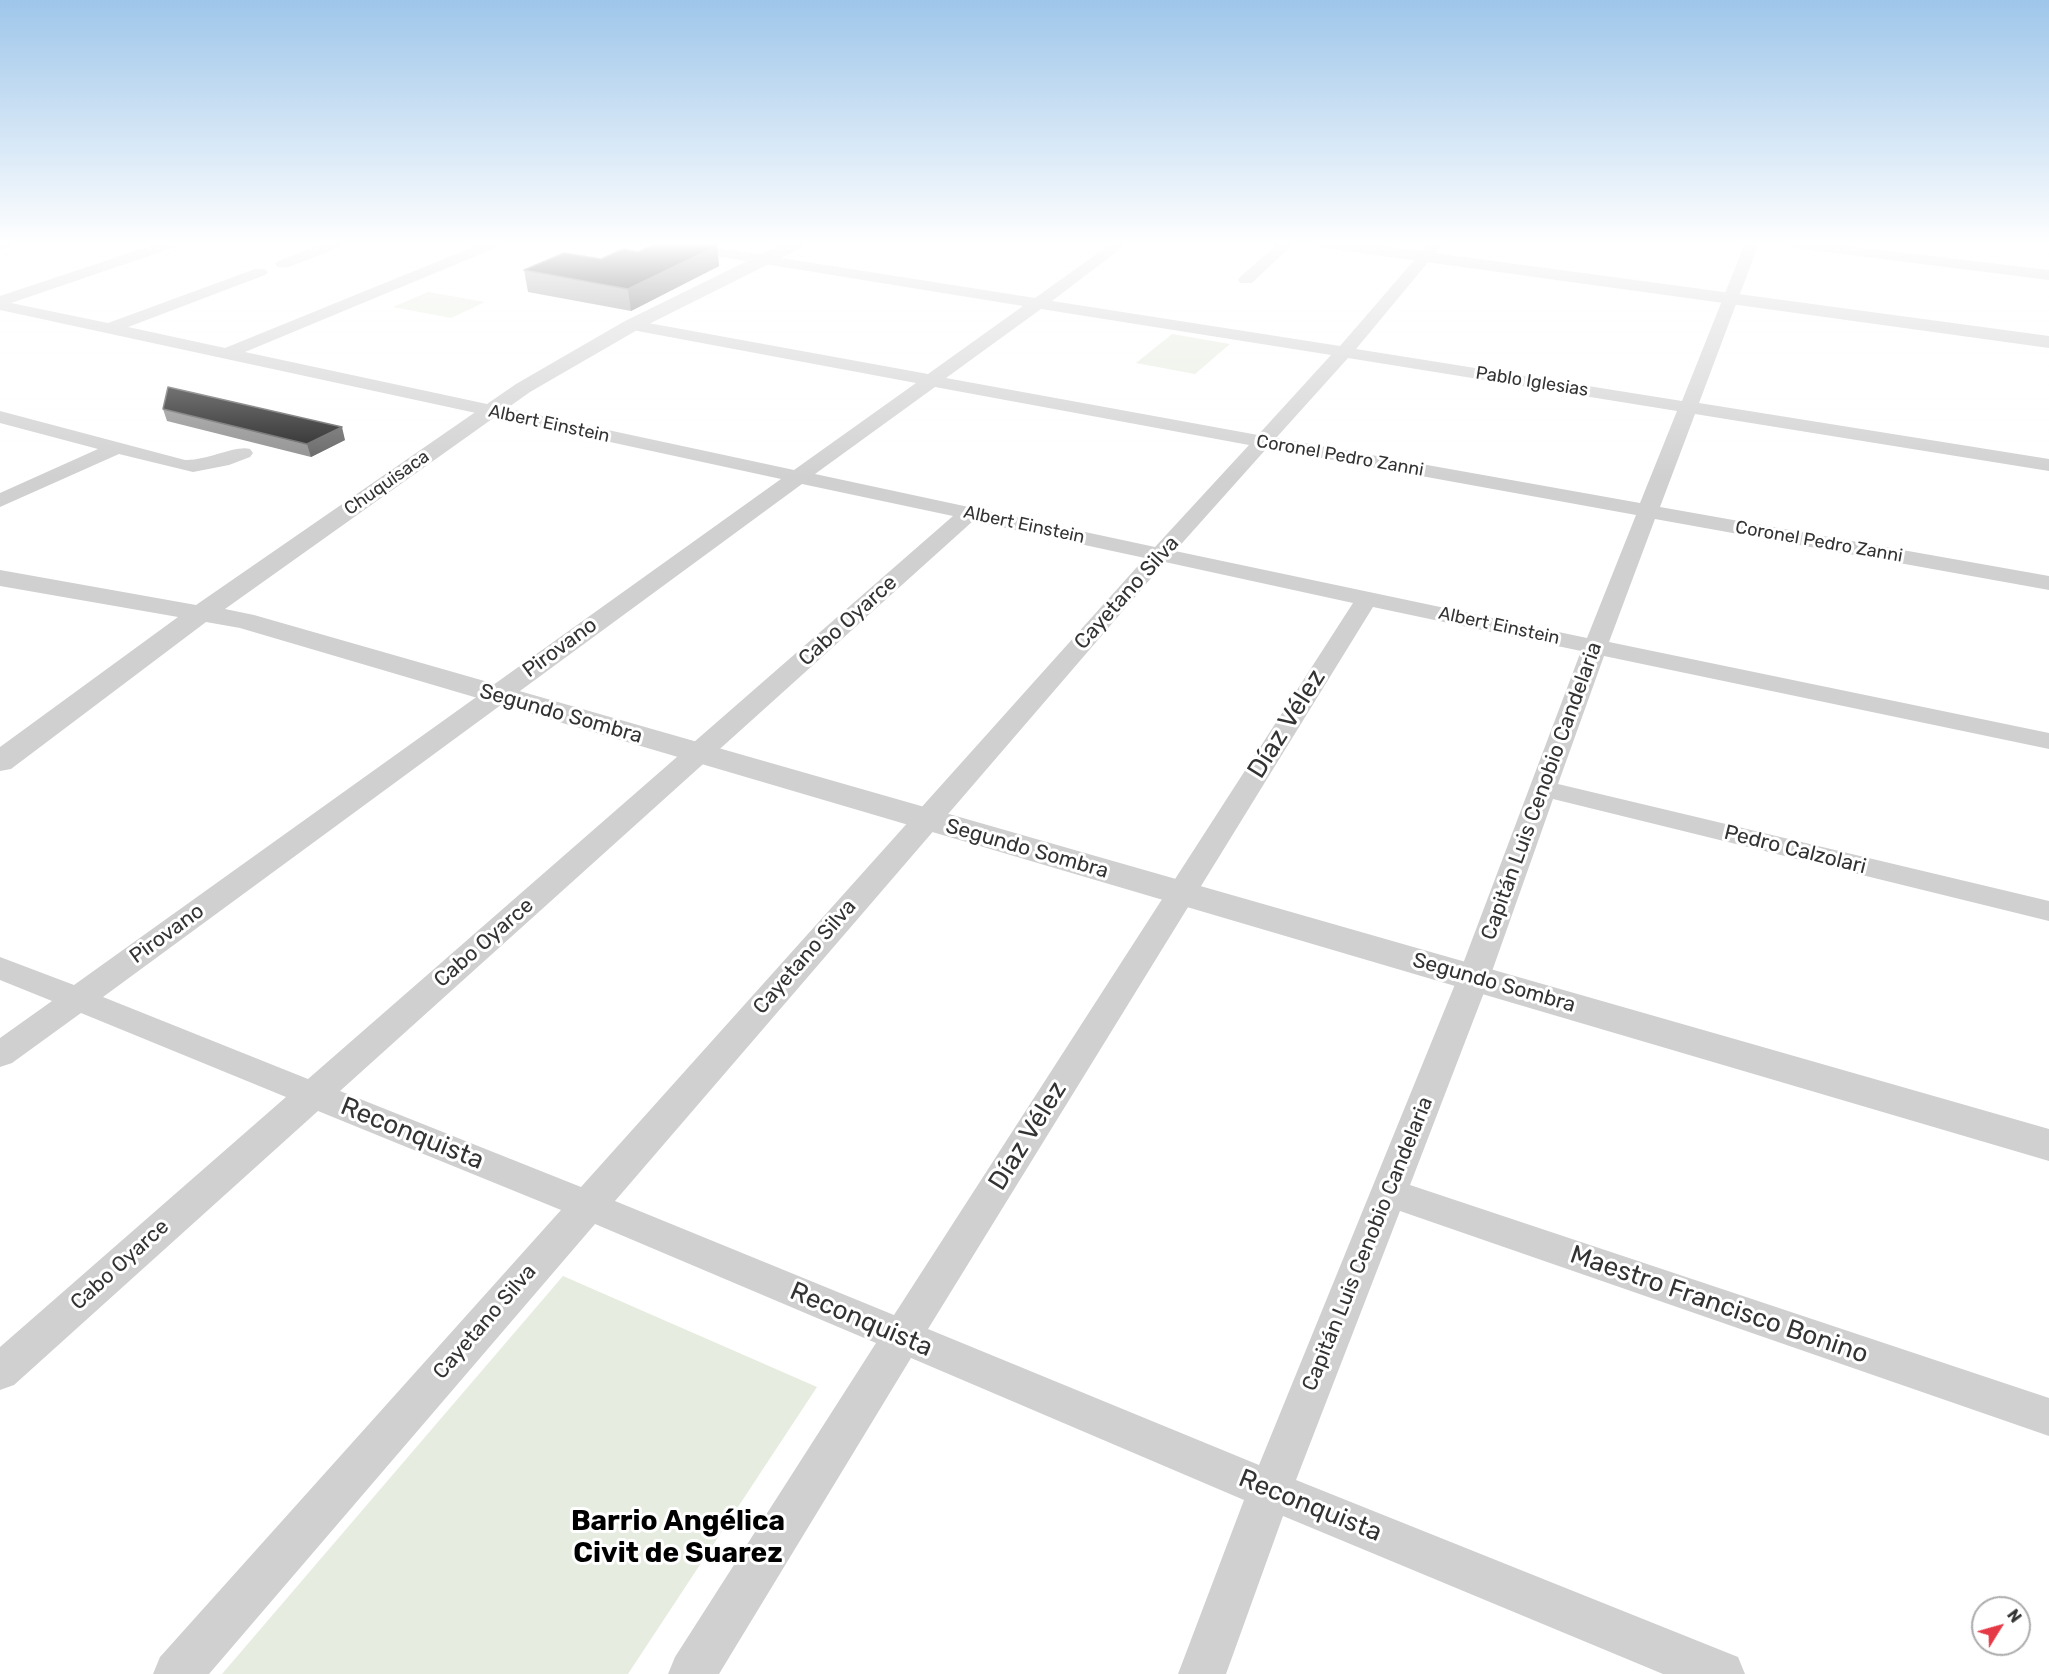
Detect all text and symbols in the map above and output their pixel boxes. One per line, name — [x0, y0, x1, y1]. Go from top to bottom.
street label: Pablo Iglesias — [1474, 362, 1590, 402]
street label: Albert Einstein — [486, 401, 612, 447]
street label: Coronel Pedro Zanni — [1255, 431, 1425, 481]
street label: Chuquisaca — [340, 446, 434, 520]
street label: Albert Einstein — [961, 502, 1087, 548]
street label: Coronel Pedro Zanni — [1734, 517, 1904, 567]
street label: Cayetano Silva — [1069, 531, 1185, 655]
street label: Cabo Oyarce — [794, 570, 902, 672]
street label: Albert Einstein — [1436, 603, 1562, 649]
street label: Pirovano — [518, 613, 602, 683]
street label: Capitán Luis Cenobio Candelaria — [1476, 639, 1608, 943]
street label: Díaz Vélez — [1241, 664, 1333, 784]
street label: Segundo Sombra — [477, 679, 645, 749]
street label: Segundo Sombra — [943, 814, 1111, 884]
street label: Pedro Calzolari — [1721, 820, 1869, 880]
street label: Cabo Oyarce — [429, 893, 539, 993]
street label: Cayetano Silva — [748, 894, 862, 1020]
street label: Pirovano — [125, 899, 209, 969]
street label: Segundo Sombra — [1410, 948, 1578, 1018]
street label: Díaz Vélez — [982, 1076, 1074, 1196]
street label: Reconquista — [336, 1091, 488, 1177]
street label: Capitán Luis Cenobio Candelaria — [1297, 1093, 1439, 1395]
street label: Cabo Oyarce — [66, 1214, 174, 1316]
street label: Maestro Francisco Bonino — [1566, 1239, 1872, 1371]
street label: Cayetano Silva — [428, 1259, 542, 1385]
street label: Reconquista — [785, 1276, 937, 1364]
street label: Reconquista — [1234, 1463, 1386, 1549]
district label: Barrio Angélica Civit de Suarez — [571, 1505, 785, 1571]
north arrow — [1971, 1596, 2031, 1656]
text: N — [2003, 1606, 2025, 1626]

